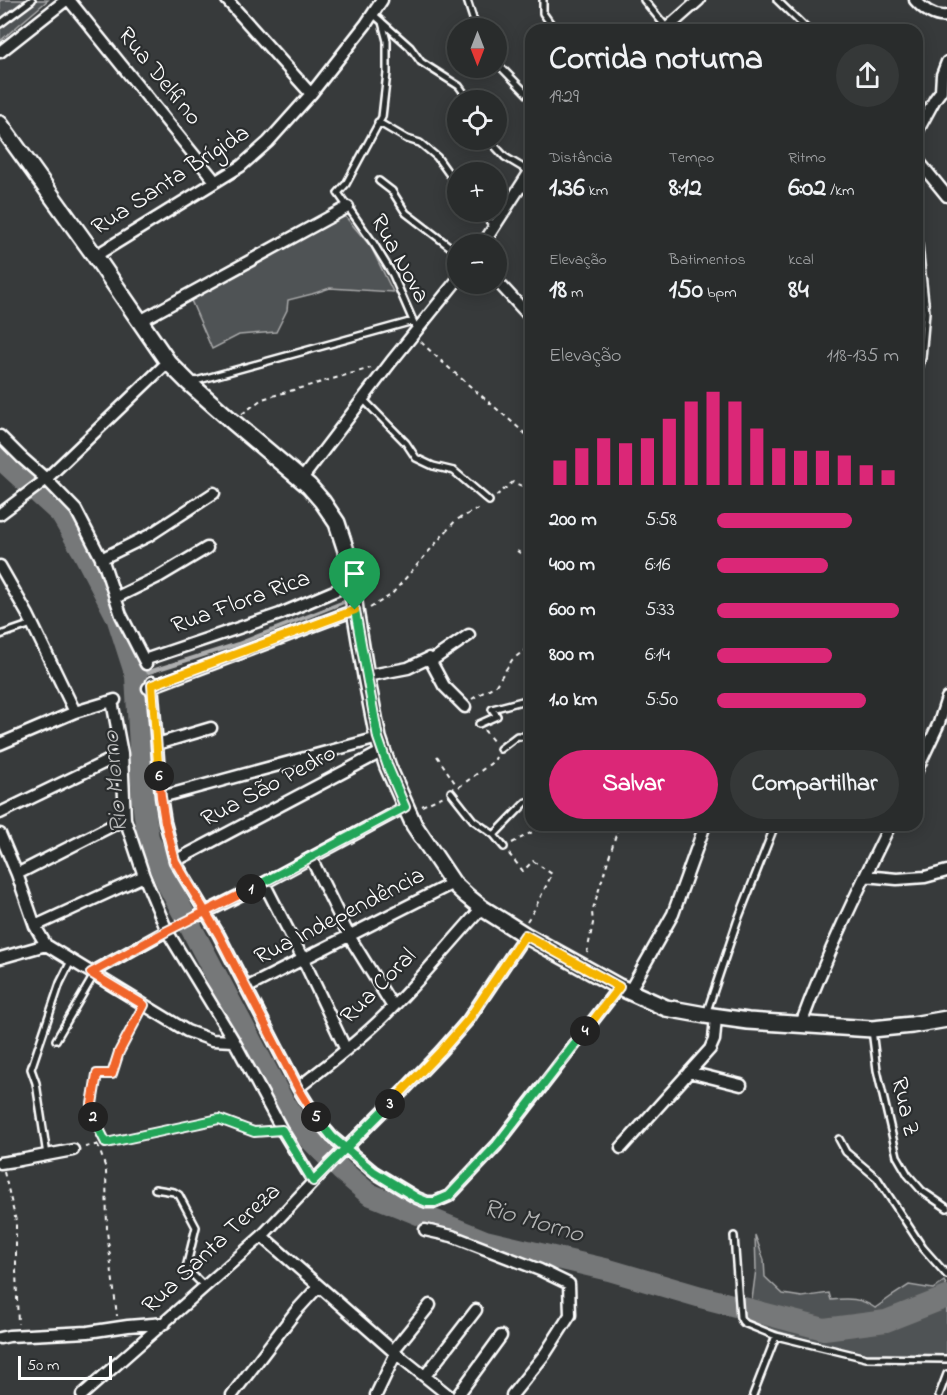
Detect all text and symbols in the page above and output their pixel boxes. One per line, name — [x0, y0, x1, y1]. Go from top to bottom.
north arrow — [447, 18, 507, 78]
map controls — [447, 18, 507, 294]
street label: Rua Delfino — [108, 20, 210, 134]
text: Corrida noturna — [549, 36, 763, 84]
button: share — [836, 44, 899, 107]
text: 19:29 — [549, 83, 579, 112]
button: locate — [447, 90, 507, 150]
street label: Rua Santa Brígida — [85, 117, 257, 245]
text: Distância — [549, 146, 612, 170]
text: Tempo — [669, 146, 714, 170]
text: Ritmo — [788, 146, 826, 170]
button: + — [447, 162, 507, 222]
text: 1.36 — [549, 170, 585, 208]
text: 8:12 — [669, 170, 702, 208]
text: 6:02 — [788, 170, 826, 208]
text: km — [585, 179, 608, 203]
text: /km — [826, 179, 855, 203]
street label: Rua Nova — [360, 208, 438, 310]
button: − — [447, 234, 507, 294]
text: Elevação — [549, 248, 607, 272]
text: Batimentos — [669, 248, 746, 272]
text: kcal — [788, 248, 814, 272]
text: 18 — [549, 272, 567, 310]
text: 150 — [669, 272, 703, 310]
text: 84 — [788, 272, 809, 310]
text: m — [567, 281, 583, 305]
text: bpm — [703, 281, 737, 305]
text: Elevação — [549, 342, 621, 371]
text: 118–135 m — [826, 342, 899, 371]
text: 200 m — [549, 506, 597, 535]
text: 5:58 — [645, 506, 677, 535]
pin — [329, 548, 380, 610]
text: 400 m — [549, 551, 595, 580]
text: 6:16 — [645, 551, 671, 580]
icon: arrive — [338, 557, 371, 590]
street label: Rua Flora Rica — [167, 562, 315, 644]
text: 600 m — [549, 596, 596, 625]
text: 5:33 — [645, 596, 675, 625]
text: 800 m — [549, 641, 594, 670]
text: 6:14 — [645, 641, 670, 670]
text: 1.0 km — [549, 686, 597, 715]
text: 5:50 — [645, 686, 678, 715]
water label: Rio Morno — [92, 728, 139, 835]
street label: Rua São Pedro — [195, 737, 343, 837]
button: Salvar — [549, 750, 718, 819]
button: Compartilhar — [730, 750, 899, 819]
pin: 6 — [144, 761, 174, 791]
text: 6 — [155, 764, 163, 788]
street label: Rua Independência — [249, 859, 431, 975]
pin: 1 — [236, 874, 266, 904]
text: 1 — [248, 877, 254, 901]
street label: Rua Coral — [333, 941, 425, 1033]
pin: 4 — [570, 1016, 600, 1046]
text: 4 — [582, 1019, 588, 1043]
street label: Rua Z — [880, 1074, 928, 1140]
pin: 3 — [375, 1089, 405, 1119]
text: 3 — [387, 1092, 393, 1116]
pin: 2 — [78, 1102, 108, 1132]
pin: 5 — [301, 1102, 331, 1132]
text: 2 — [89, 1105, 97, 1129]
text: 5 — [311, 1105, 321, 1129]
street label: Rua Santa Tereza — [135, 1175, 289, 1323]
water label: Rio Morno — [478, 1190, 589, 1255]
scale bar — [18, 1353, 112, 1380]
text: 50 m — [27, 1354, 59, 1378]

